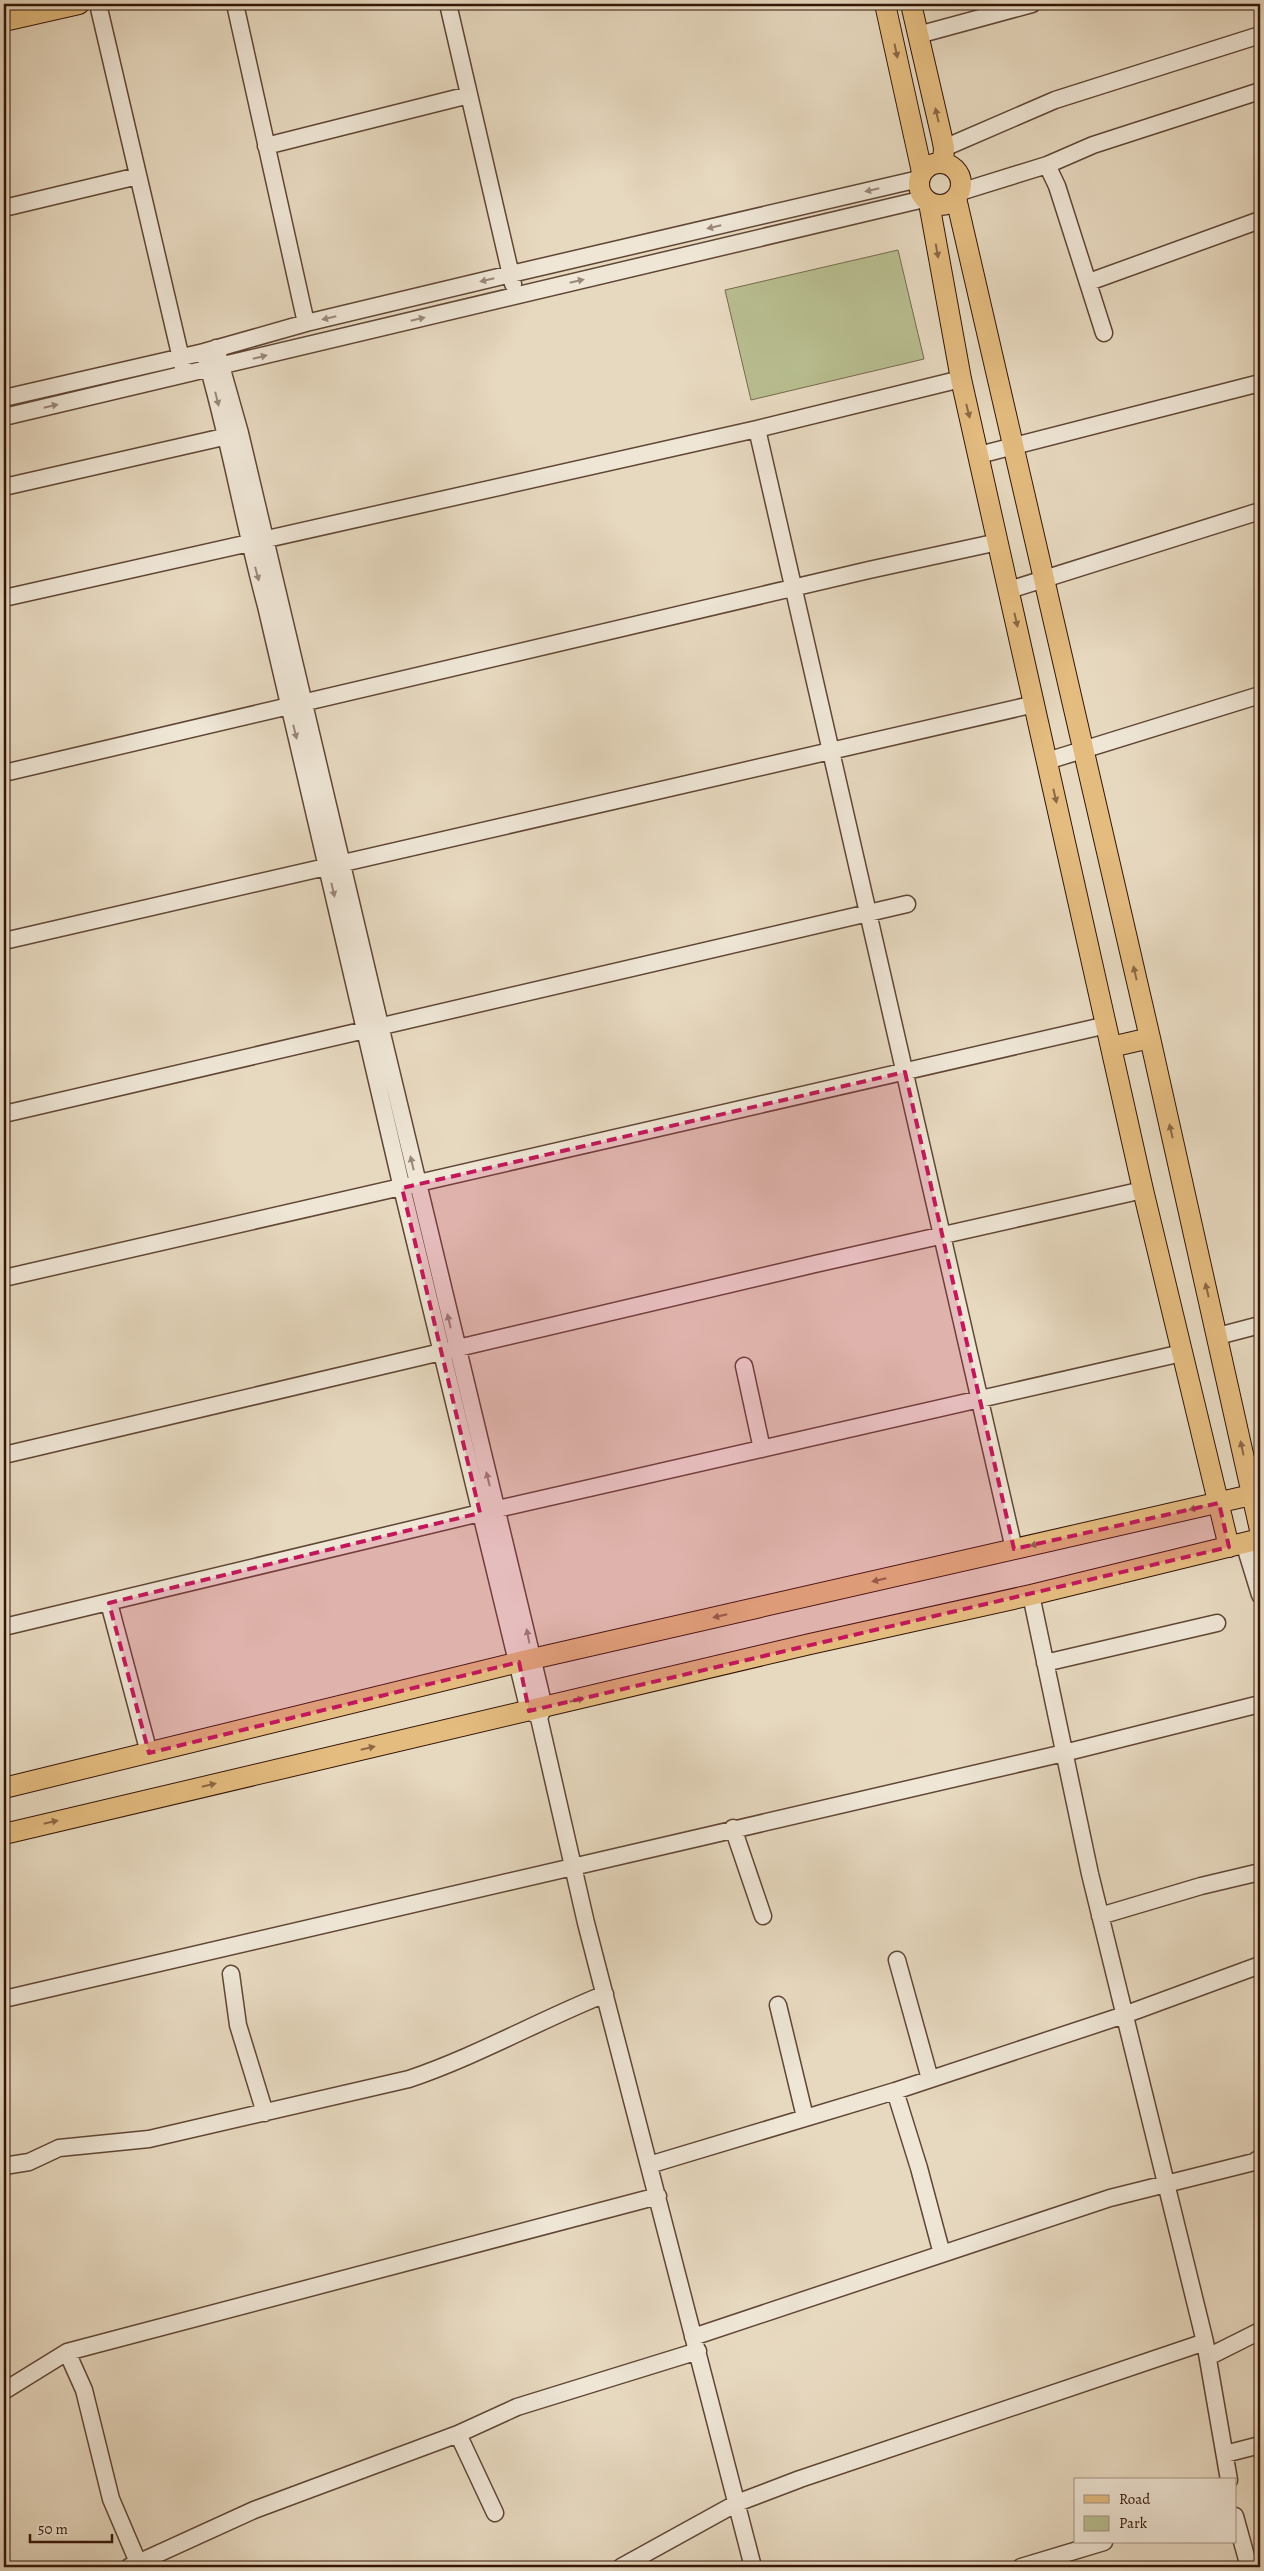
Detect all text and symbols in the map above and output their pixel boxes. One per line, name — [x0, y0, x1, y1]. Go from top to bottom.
one-way arrow — [892, 44, 900, 59]
one-way arrow — [933, 108, 941, 123]
one-way arrow — [864, 186, 879, 194]
one-way arrow — [706, 223, 721, 231]
one-way arrow — [934, 244, 942, 260]
one-way arrow — [480, 276, 495, 284]
one-way arrow — [569, 277, 584, 285]
one-way arrow — [322, 314, 337, 322]
one-way arrow — [411, 315, 426, 323]
one-way arrow — [253, 353, 268, 361]
one-way arrow — [213, 391, 221, 406]
one-way arrow — [44, 402, 59, 410]
one-way arrow — [964, 403, 972, 418]
one-way arrow — [254, 567, 262, 582]
one-way arrow — [1012, 613, 1020, 628]
one-way arrow — [291, 725, 299, 740]
one-way arrow — [1051, 788, 1059, 804]
one-way arrow — [329, 883, 337, 898]
one-way arrow — [1131, 965, 1139, 980]
one-way arrow — [1167, 1124, 1175, 1139]
one-way arrow — [408, 1155, 416, 1170]
one-way arrow — [1203, 1282, 1211, 1297]
one-way arrow — [445, 1314, 453, 1329]
one-way arrow — [1237, 1440, 1245, 1456]
one-way arrow — [484, 1471, 492, 1486]
one-way arrow — [1188, 1504, 1203, 1512]
one-way arrow — [1029, 1540, 1045, 1548]
one-way arrow — [871, 1576, 886, 1584]
one-way arrow — [713, 1612, 728, 1620]
one-way arrow — [524, 1629, 532, 1644]
one-way arrow — [569, 1695, 585, 1703]
one-way arrow — [360, 1744, 375, 1752]
one-way arrow — [202, 1781, 217, 1789]
one-way arrow — [44, 1818, 59, 1826]
legend — [1074, 2478, 1236, 2544]
text: Road — [1119, 2489, 1151, 2509]
scale bar — [30, 2511, 112, 2543]
text: Park — [1119, 2513, 1148, 2533]
text: 50 m — [38, 2519, 68, 2539]

